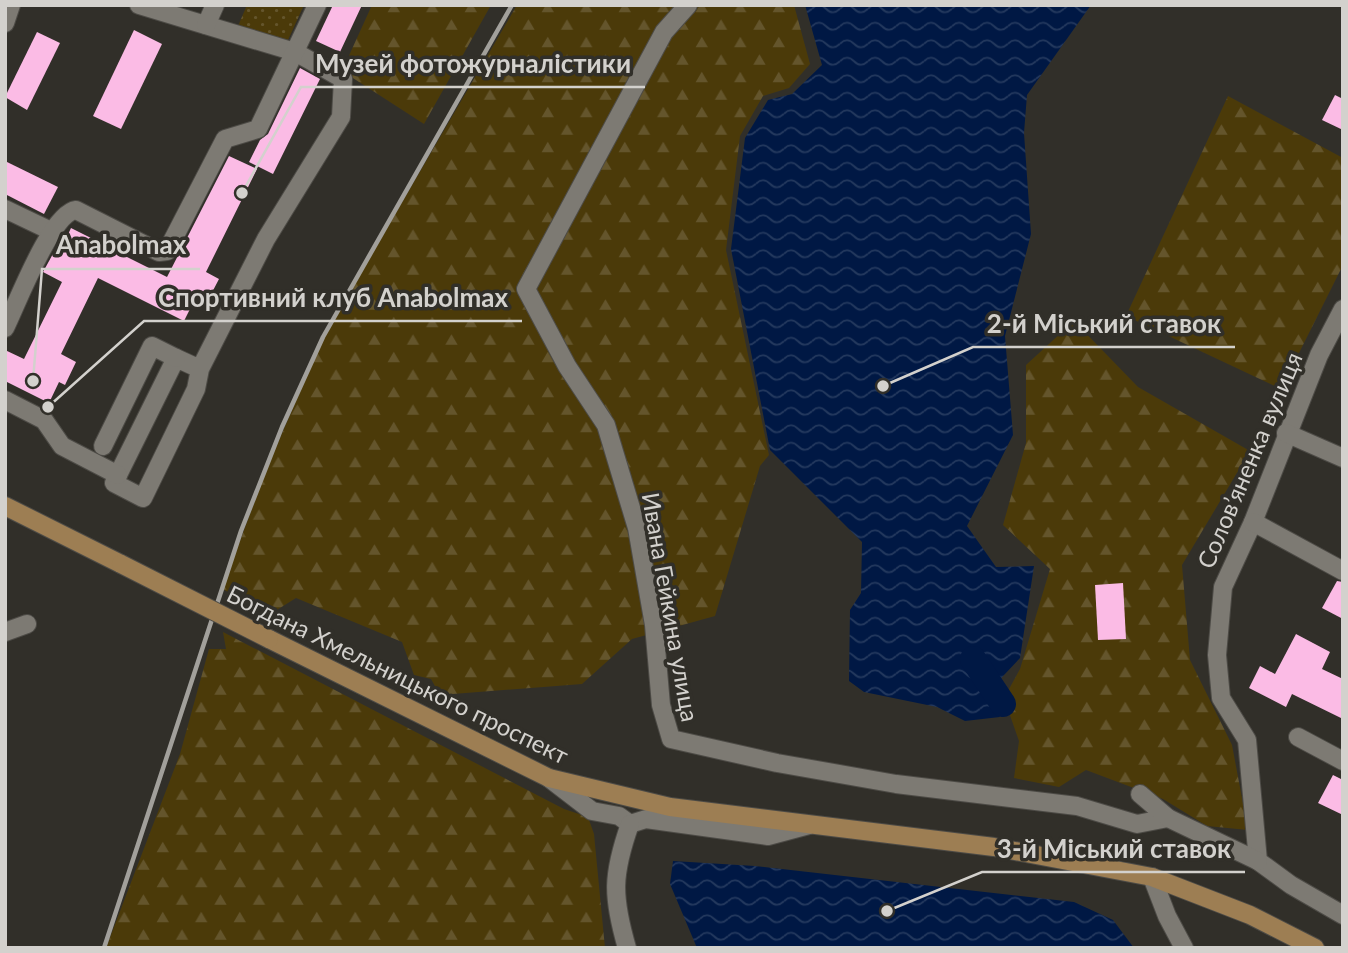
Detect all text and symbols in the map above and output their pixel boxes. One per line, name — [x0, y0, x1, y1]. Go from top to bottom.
callout: Музей фотожурналістики — [301, 40, 645, 87]
text: Музей фотожурналістики — [315, 47, 631, 79]
callout: Anabolmax — [42, 222, 200, 269]
text: Anabolmax — [55, 228, 187, 260]
callout: Спортивний клуб Anabolmax — [144, 274, 522, 321]
text: Спортивний клуб Anabolmax — [158, 281, 508, 313]
callout: 2-й Міський ставок — [973, 300, 1235, 347]
text: 2-й Міський ставок — [987, 307, 1221, 339]
street label: Солов’яненка вулиця — [1190, 348, 1308, 572]
street label: Ивана Гейкина улица — [637, 490, 705, 724]
street label: Богдана Хмельницького проспект — [222, 578, 574, 770]
callout: 3-й Міський ставок — [982, 825, 1245, 872]
text: 3-й Міський ставок — [997, 832, 1231, 864]

